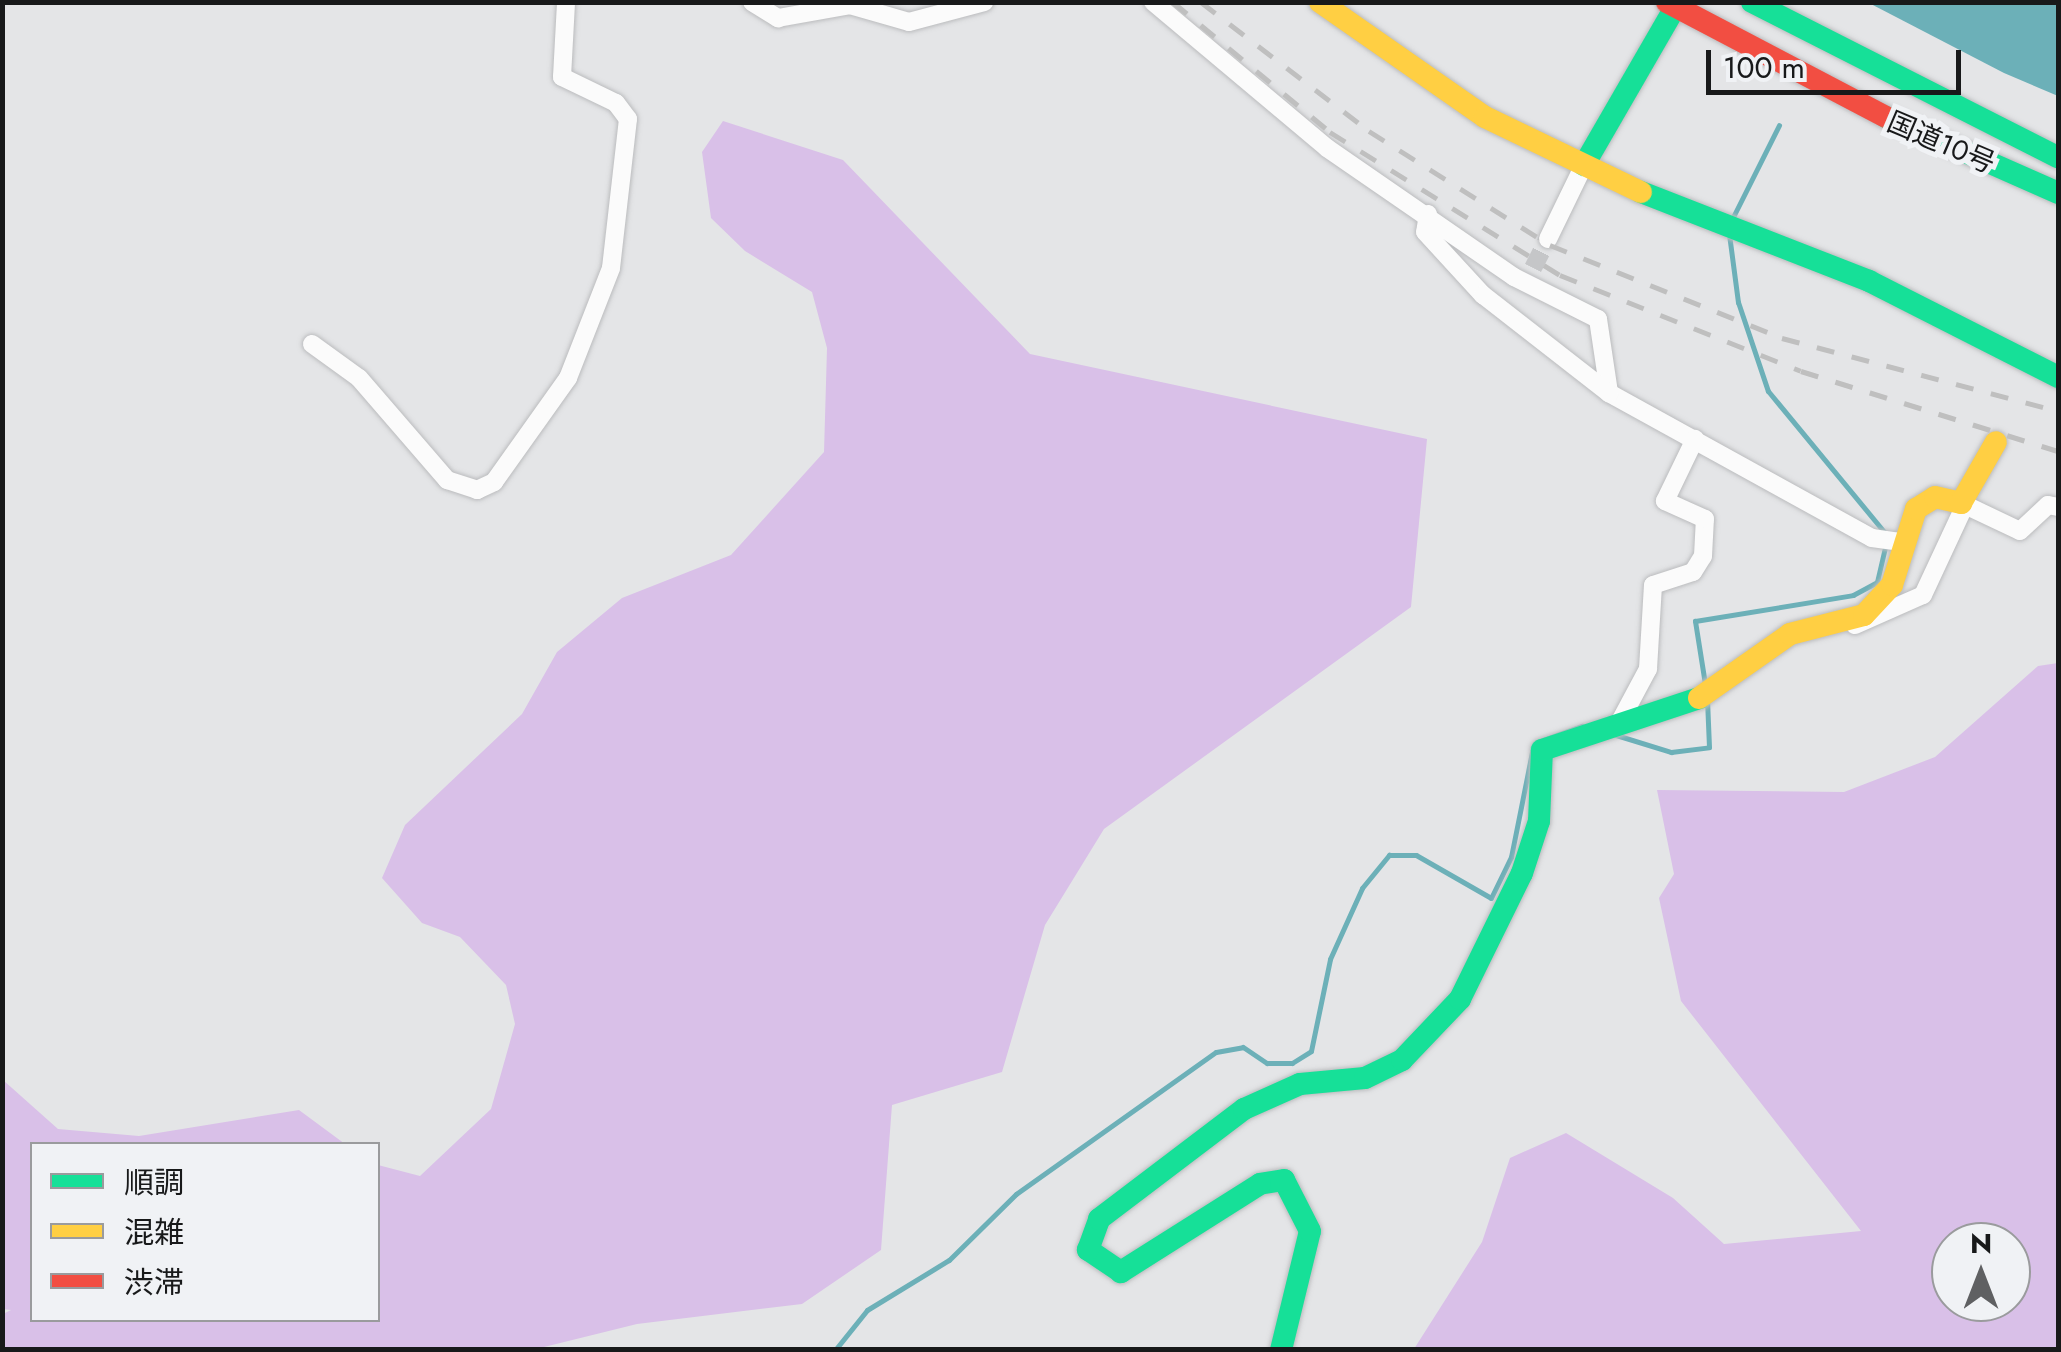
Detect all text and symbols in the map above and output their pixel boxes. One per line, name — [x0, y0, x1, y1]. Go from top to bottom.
scale bar — [1711, 30, 1966, 92]
text: 100 m — [1723, 46, 1805, 89]
street label: 国道10号 — [1882, 105, 2000, 181]
legend — [30, 1142, 380, 1322]
text: 順調 — [124, 1161, 184, 1204]
text: 混雑 — [124, 1211, 184, 1254]
north arrow — [1931, 1222, 2031, 1322]
text: N — [1970, 1223, 1992, 1264]
text: 渋滞 — [124, 1261, 184, 1304]

